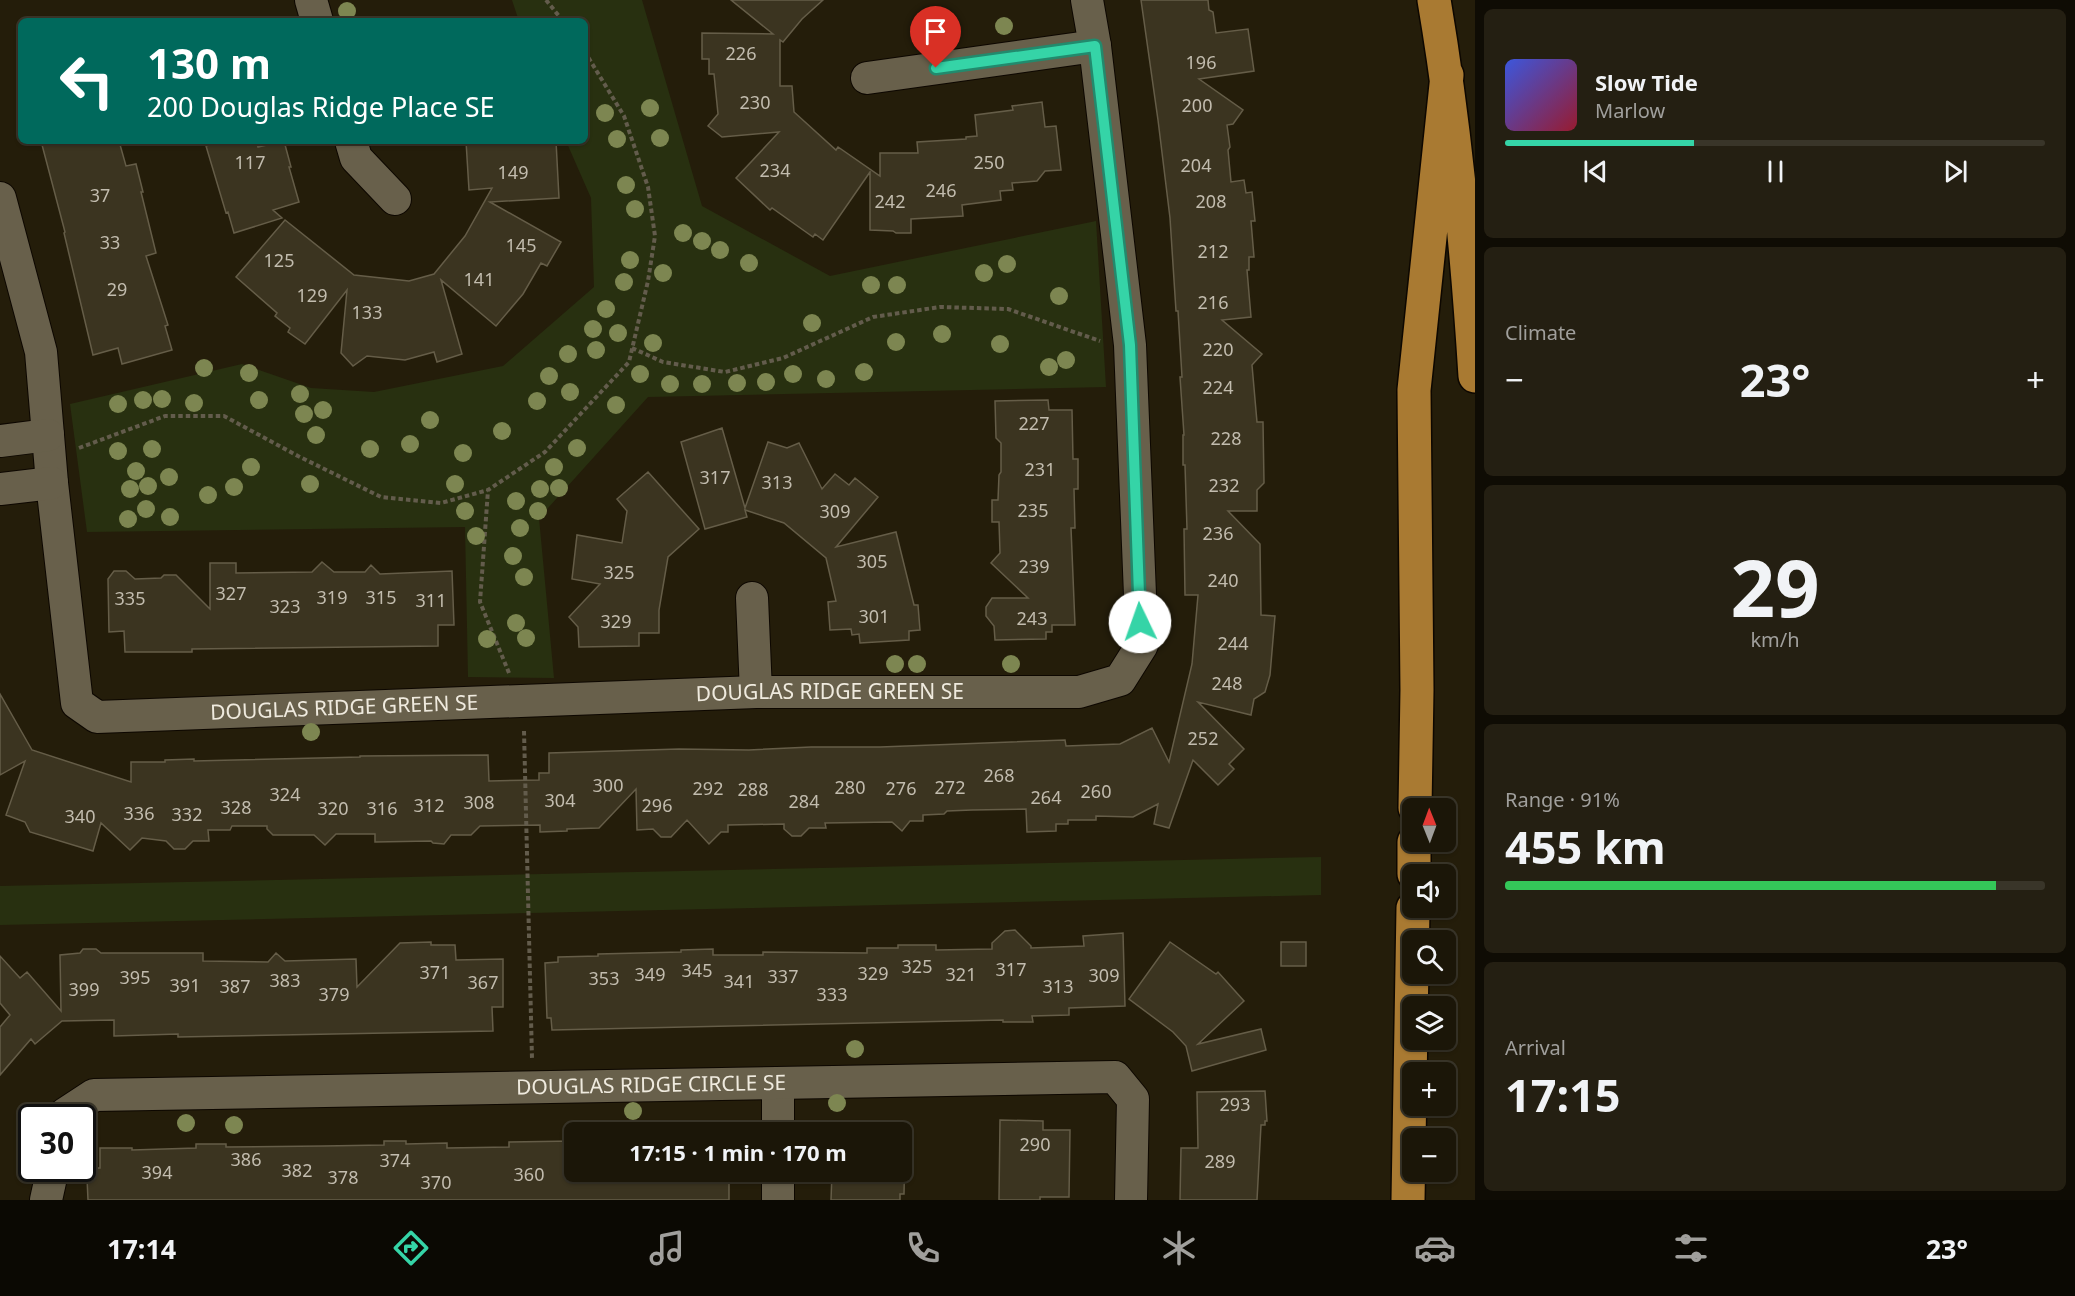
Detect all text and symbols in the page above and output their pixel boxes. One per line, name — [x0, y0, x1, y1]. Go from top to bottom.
pin — [910, 6, 961, 68]
icon: arrive — [919, 15, 952, 48]
text: 130 m — [147, 34, 271, 91]
house number: 226 — [726, 41, 756, 65]
icon: left — [48, 42, 126, 120]
house number: 196 — [1186, 50, 1216, 74]
text: Slow Tide — [1595, 67, 1698, 97]
text: 200 Douglas Ridge Place SE — [147, 88, 494, 125]
house number: 230 — [740, 90, 770, 114]
house number: 200 — [1182, 93, 1212, 117]
text: Marlow — [1595, 97, 1665, 124]
house number: 117 — [235, 150, 265, 174]
house number: 250 — [974, 150, 1004, 174]
house number: 204 — [1181, 153, 1211, 177]
icon: previous — [1579, 155, 1612, 188]
icon: pause — [1759, 155, 1792, 188]
icon: next — [1939, 155, 1972, 188]
house number: 234 — [760, 158, 790, 182]
house number: 149 — [498, 160, 528, 184]
house number: 246 — [926, 178, 956, 202]
house number: 37 — [90, 183, 110, 207]
house number: 242 — [875, 189, 905, 213]
house number: 208 — [1196, 189, 1226, 213]
house number: 33 — [100, 230, 120, 254]
house number: 145 — [506, 233, 536, 257]
house number: 212 — [1198, 239, 1228, 263]
house number: 125 — [264, 248, 294, 272]
house number: 141 — [464, 267, 494, 291]
house number: 29 — [107, 277, 127, 301]
house number: 129 — [297, 283, 327, 307]
house number: 216 — [1198, 290, 1228, 314]
house number: 133 — [352, 300, 382, 324]
text: Climate — [1505, 319, 1576, 346]
house number: 220 — [1203, 337, 1233, 361]
text: 23° — [1740, 349, 1810, 410]
text: − — [1505, 357, 1524, 402]
text: + — [2026, 357, 2045, 402]
house number: 224 — [1203, 375, 1233, 399]
house number: 227 — [1019, 411, 1049, 435]
house number: 228 — [1211, 426, 1241, 450]
house number: 231 — [1025, 457, 1055, 481]
house number: 317 — [700, 465, 730, 489]
house number: 313 — [762, 470, 792, 494]
house number: 232 — [1209, 473, 1239, 497]
house number: 235 — [1018, 498, 1048, 522]
house number: 309 — [820, 499, 850, 523]
house number: 236 — [1203, 521, 1233, 545]
text: 29 — [1730, 534, 1820, 640]
house number: 305 — [857, 549, 887, 573]
house number: 239 — [1019, 554, 1049, 578]
house number: 325 — [604, 560, 634, 584]
house number: 240 — [1208, 568, 1238, 592]
house number: 327 — [216, 581, 246, 605]
house number: 319 — [317, 585, 347, 609]
house number: 315 — [366, 585, 396, 609]
house number: 335 — [115, 586, 145, 610]
house number: 311 — [416, 588, 446, 612]
position arrow — [1108, 590, 1172, 654]
house number: 323 — [270, 594, 300, 618]
house number: 301 — [859, 604, 889, 628]
house number: 243 — [1017, 606, 1047, 630]
house number: 329 — [601, 609, 631, 633]
text: km/h — [1750, 626, 1800, 653]
house number: 244 — [1218, 631, 1248, 655]
house number: 248 — [1212, 671, 1242, 695]
street label: DOUGLAS RIDGE GREEN SE — [695, 677, 964, 707]
street label: DOUGLAS RIDGE GREEN SE — [210, 688, 479, 726]
house number: 252 — [1188, 726, 1218, 750]
house number: 268 — [984, 763, 1014, 787]
house number: 300 — [593, 773, 623, 797]
house number: 280 — [835, 775, 865, 799]
house number: 272 — [935, 775, 965, 799]
house number: 292 — [693, 776, 723, 800]
house number: 276 — [886, 776, 916, 800]
house number: 288 — [738, 777, 768, 801]
house number: 260 — [1081, 779, 1111, 803]
house number: 324 — [270, 782, 300, 806]
house number: 264 — [1031, 785, 1061, 809]
text: Range · 91% — [1505, 786, 1620, 813]
house number: 304 — [545, 788, 575, 812]
house number: 284 — [789, 789, 819, 813]
house number: 308 — [464, 790, 494, 814]
house number: 312 — [414, 793, 444, 817]
house number: 296 — [642, 793, 672, 817]
house number: 328 — [221, 795, 251, 819]
house number: 320 — [318, 796, 348, 820]
house number: 316 — [367, 796, 397, 820]
north arrow — [1402, 798, 1456, 852]
map controls — [1402, 798, 1456, 1182]
house number: 336 — [124, 801, 154, 825]
house number: 332 — [172, 802, 202, 826]
house number: 340 — [65, 804, 95, 828]
text: 455 km — [1505, 816, 1666, 877]
button: sound — [1402, 864, 1456, 918]
button: search — [1402, 930, 1456, 984]
house number: 325 — [902, 954, 932, 978]
house number: 317 — [996, 957, 1026, 981]
house number: 345 — [682, 958, 712, 982]
house number: 371 — [420, 960, 450, 984]
house number: 329 — [858, 961, 888, 985]
house number: 349 — [635, 962, 665, 986]
house number: 321 — [946, 962, 976, 986]
house number: 309 — [1089, 963, 1119, 987]
house number: 337 — [768, 964, 798, 988]
house number: 395 — [120, 965, 150, 989]
house number: 353 — [589, 966, 619, 990]
house number: 383 — [270, 968, 300, 992]
house number: 341 — [724, 969, 754, 993]
house number: 367 — [468, 970, 498, 994]
house number: 391 — [170, 973, 200, 997]
house number: 387 — [220, 974, 250, 998]
house number: 313 — [1043, 974, 1073, 998]
house number: 399 — [69, 977, 99, 1001]
house number: 379 — [319, 982, 349, 1006]
house number: 333 — [817, 982, 847, 1006]
button: layers — [1402, 996, 1456, 1050]
text: Arrival — [1505, 1034, 1566, 1061]
button: + — [1402, 1062, 1456, 1116]
text: 17:15 — [1505, 1064, 1621, 1125]
street label: DOUGLAS RIDGE CIRCLE SE — [516, 1068, 786, 1101]
house number: 293 — [1220, 1092, 1250, 1116]
speed limit sign: 30 — [18, 1104, 96, 1182]
button: − — [1402, 1128, 1456, 1182]
house number: 290 — [1020, 1132, 1050, 1156]
text: 17:15 · 1 min · 170 m — [629, 1137, 847, 1167]
house number: 386 — [231, 1147, 261, 1171]
house number: 374 — [380, 1148, 410, 1172]
house number: 289 — [1205, 1149, 1235, 1173]
house number: 382 — [282, 1158, 312, 1182]
house number: 394 — [142, 1160, 172, 1184]
house number: 360 — [514, 1162, 544, 1186]
house number: 378 — [328, 1165, 358, 1189]
house number: 370 — [421, 1170, 451, 1194]
icon: directions — [390, 1227, 432, 1269]
icon: music — [646, 1227, 688, 1269]
icon: phone — [902, 1227, 944, 1269]
icon: climate — [1158, 1227, 1200, 1269]
icon: car — [1414, 1227, 1456, 1269]
icon: filters — [1670, 1227, 1712, 1269]
text: 17:14 — [107, 1230, 176, 1267]
text: 23° — [1926, 1230, 1968, 1267]

